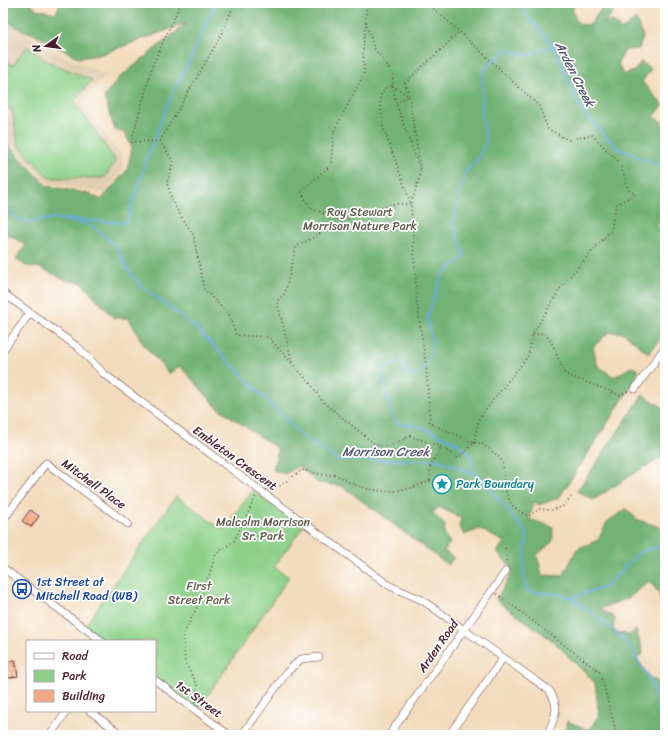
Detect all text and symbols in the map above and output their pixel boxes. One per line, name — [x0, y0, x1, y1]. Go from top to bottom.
north arrow — [26, 26, 66, 66]
water label: Arden Creek — [548, 36, 602, 113]
text: N — [27, 42, 47, 55]
park label: Roy Stewart Morrison Nature Park — [303, 201, 418, 237]
street label: Embleton Crescent — [188, 420, 282, 496]
water label: Morrison Creek — [342, 440, 431, 463]
street label: Mitchell Place — [57, 453, 131, 515]
place icon: Park Boundary — [431, 473, 453, 495]
place label: Park Boundary — [456, 473, 535, 495]
park label: Malcolm Morrison Sr. Park — [216, 511, 311, 547]
place label: 1st Street at Mitchell Road (WB) — [36, 571, 138, 607]
park label: First Street Park — [168, 575, 231, 611]
bus stop icon: 1st Street at Mitchell Road (WB) — [11, 578, 33, 600]
street label: Arden Road — [411, 613, 465, 678]
legend — [26, 640, 156, 712]
text: Road — [62, 645, 89, 667]
text: Park — [62, 665, 87, 687]
street label: 1st Street — [171, 674, 227, 724]
text: Building — [62, 685, 105, 707]

